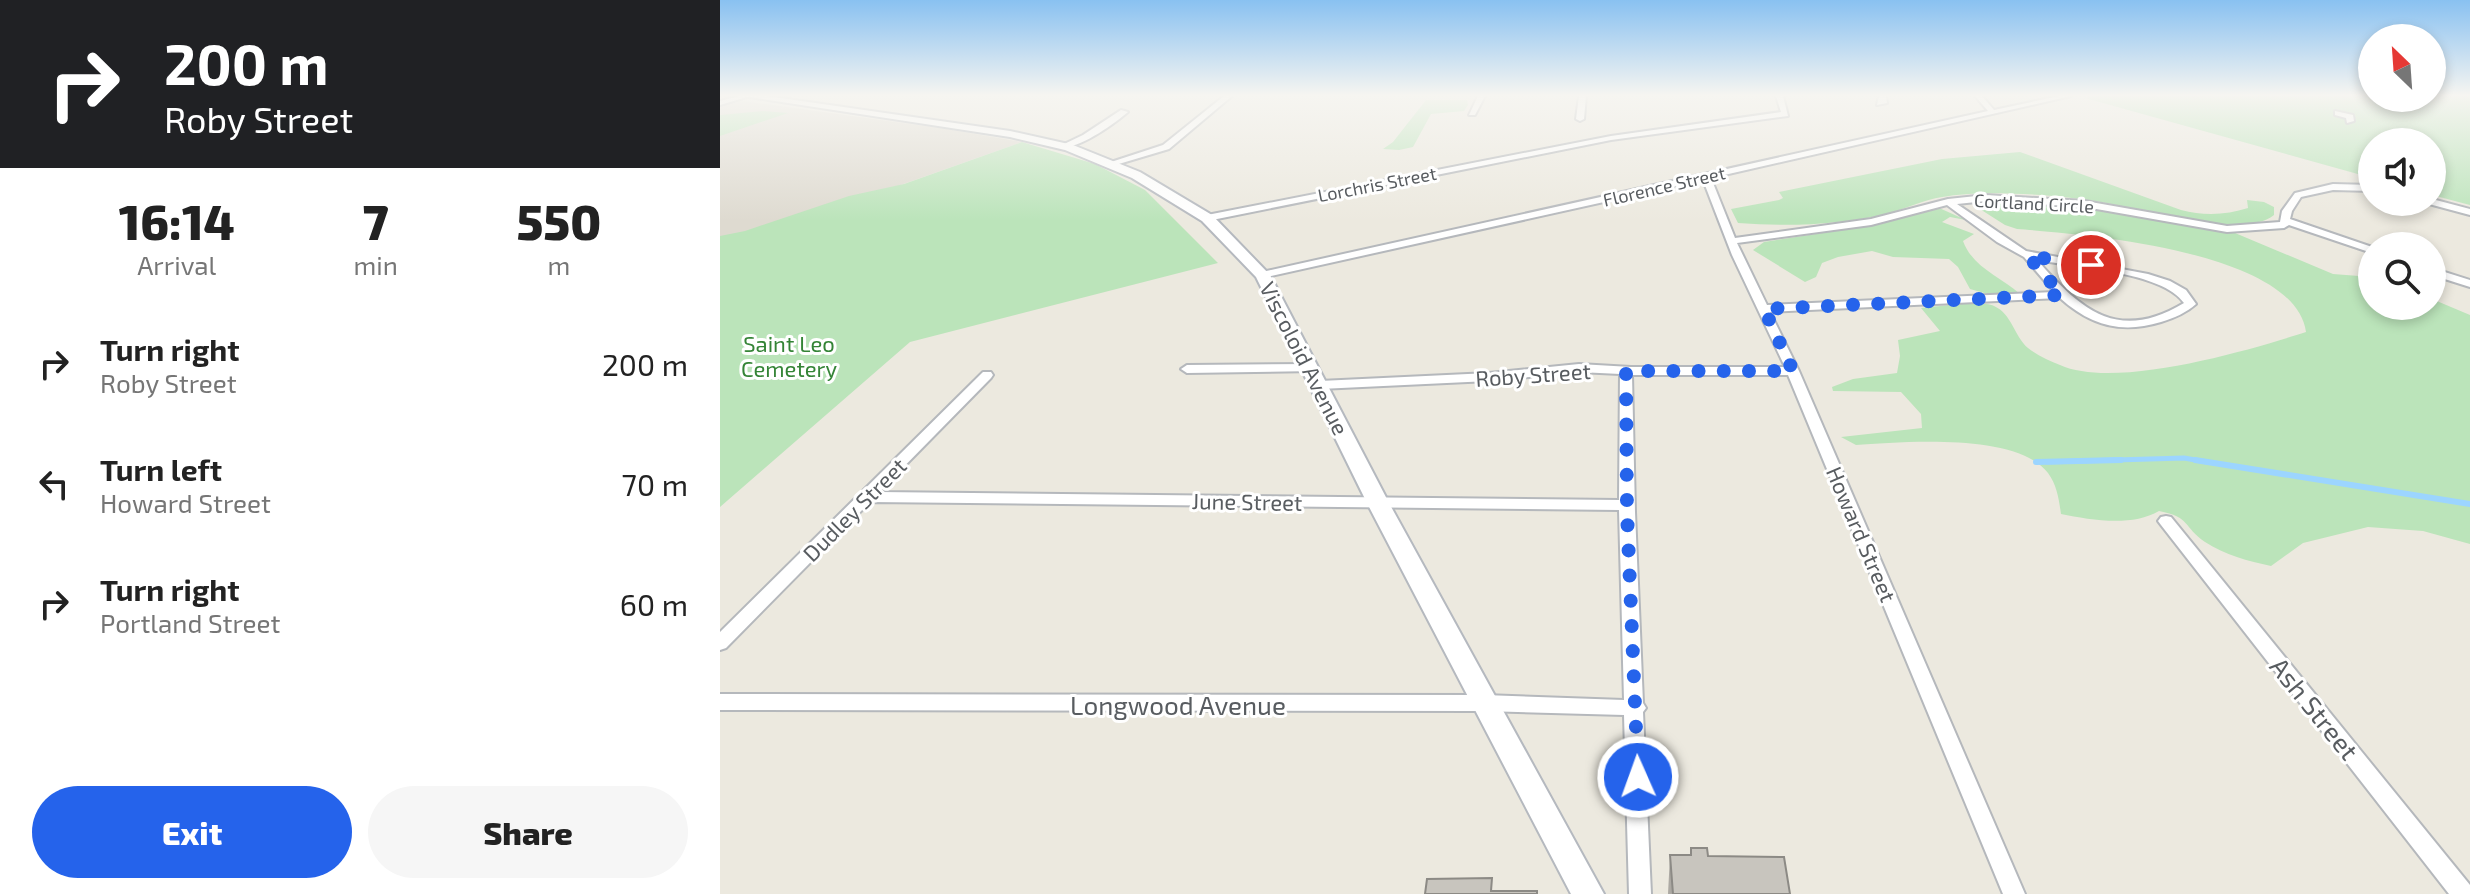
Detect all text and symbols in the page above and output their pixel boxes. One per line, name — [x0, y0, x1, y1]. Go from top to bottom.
north arrow — [2358, 24, 2446, 112]
map controls — [2358, 24, 2446, 320]
text: 200 m — [164, 29, 329, 96]
icon: right — [32, 32, 136, 136]
text: Roby Street — [164, 97, 353, 140]
button: sound — [2358, 128, 2446, 216]
street label: Florence Street — [1601, 161, 1727, 211]
street label: Lorchris Street — [1316, 162, 1438, 206]
street label: Cortland Circle — [1973, 189, 2095, 217]
text: 16:14 — [119, 192, 235, 250]
text: 7 — [363, 192, 388, 250]
text: 550 — [516, 192, 601, 250]
pin — [2057, 231, 2125, 299]
button: search — [2358, 232, 2446, 320]
icon: arrive — [2069, 243, 2113, 287]
text: Arrival — [137, 249, 216, 280]
text: min — [353, 249, 398, 280]
text: m — [547, 249, 570, 280]
street label: Viscoloid Avenue — [1255, 277, 1355, 439]
park label: Saint Leo Cemetery — [741, 330, 837, 381]
text: Turn right — [100, 331, 240, 367]
icon: right — [32, 342, 76, 386]
text: 200 m — [602, 346, 688, 382]
street label: Roby Street — [1474, 357, 1592, 391]
text: Roby Street — [100, 367, 237, 398]
text: Turn left — [100, 451, 222, 487]
street label: Dudley Street — [797, 452, 911, 566]
icon: left — [32, 462, 76, 506]
street label: Howard Street — [1822, 462, 1902, 606]
text: 70 m — [622, 466, 688, 502]
text: Howard Street — [100, 487, 271, 518]
street label: June Street — [1191, 487, 1303, 515]
text: Turn right — [100, 571, 240, 607]
icon: right — [32, 582, 76, 626]
text: 60 m — [620, 586, 688, 622]
text: Portland Street — [100, 607, 280, 638]
street label: Ash Street — [2264, 651, 2366, 765]
street label: Longwood Avenue — [1070, 689, 1286, 720]
position arrow — [1596, 735, 1680, 819]
button: Exit — [32, 786, 352, 878]
button: Share — [368, 786, 688, 878]

